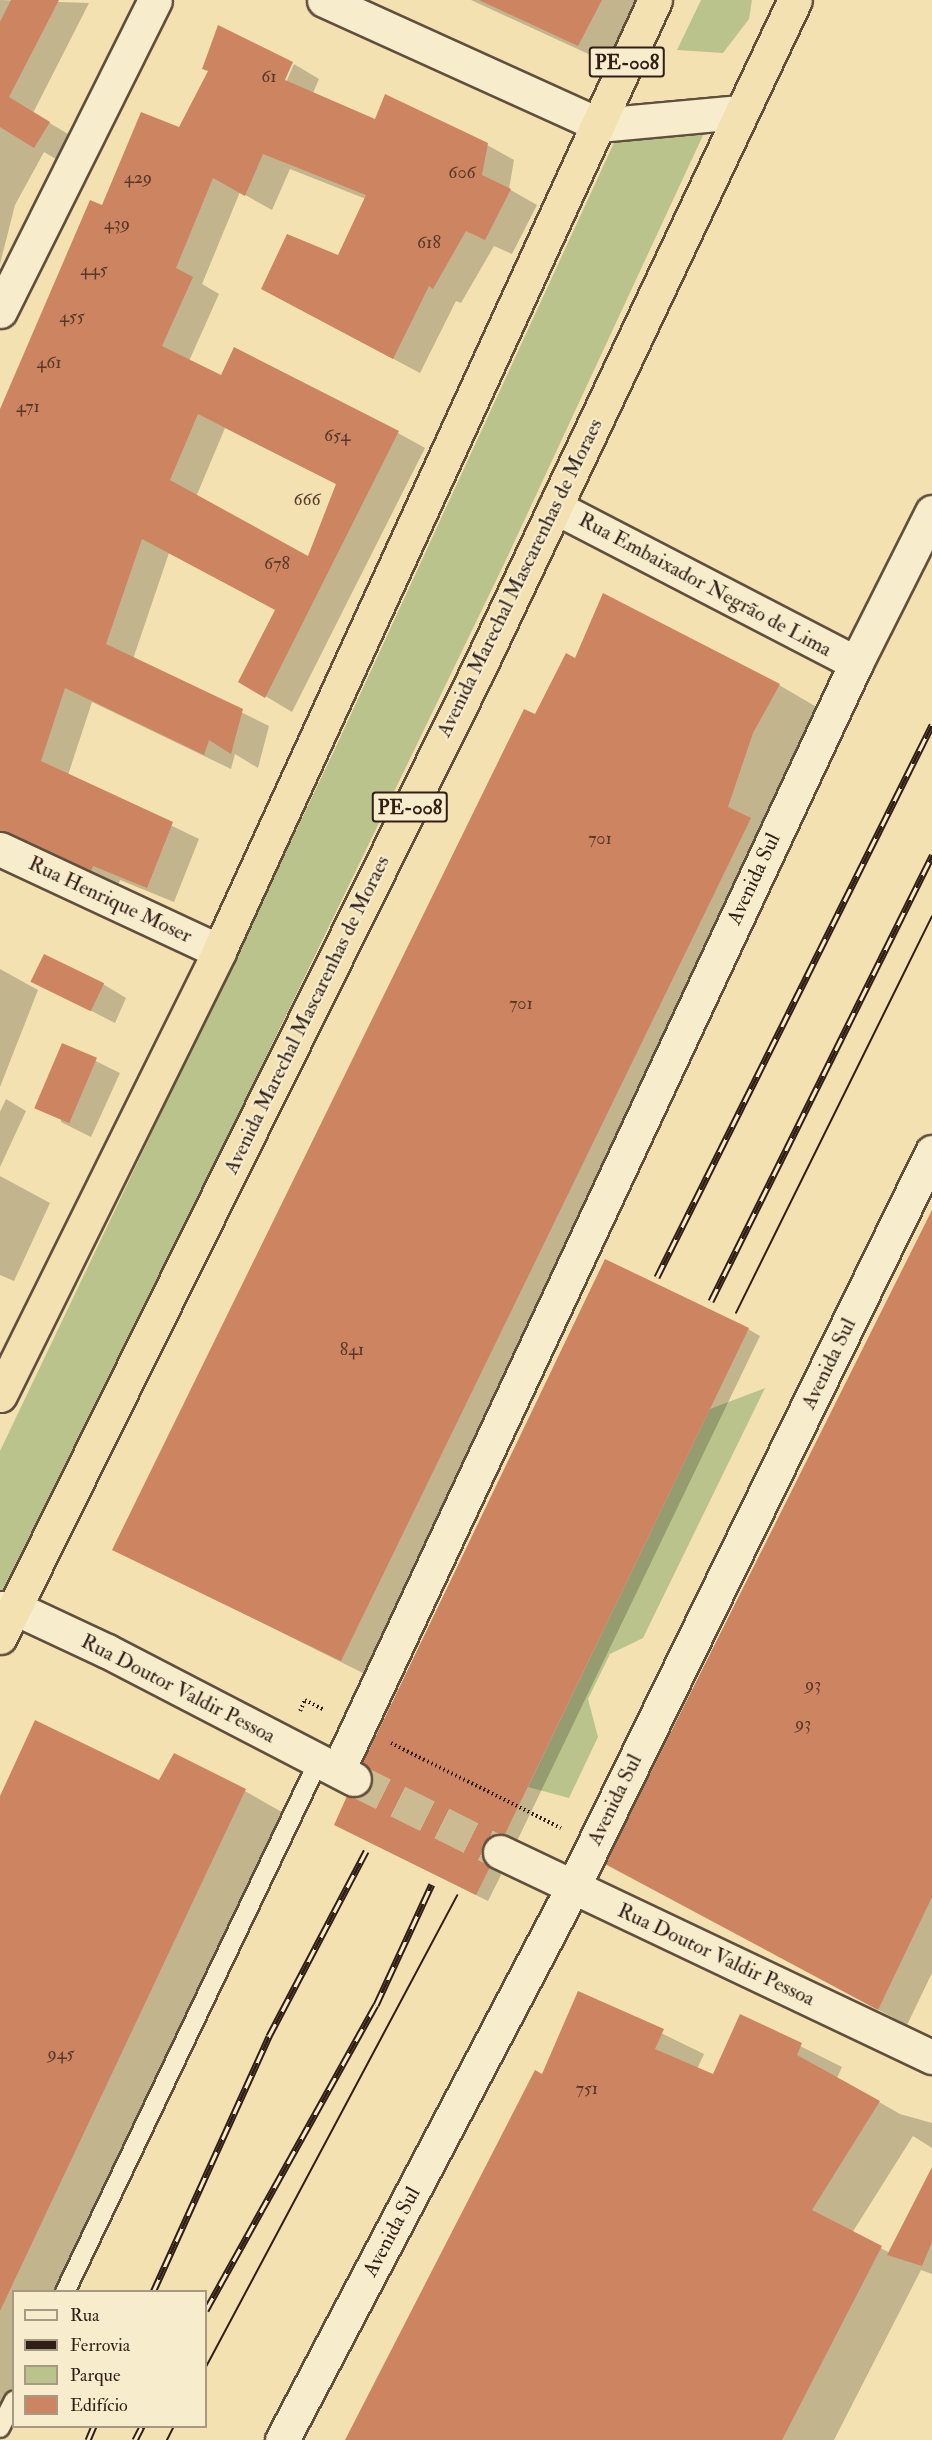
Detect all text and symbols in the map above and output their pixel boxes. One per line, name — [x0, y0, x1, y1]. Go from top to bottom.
road number: PE-008 — [588, 45, 666, 79]
house number: 61 — [261, 66, 277, 88]
house number: 606 — [448, 162, 476, 184]
house number: 429 — [124, 167, 152, 189]
house number: 439 — [104, 213, 130, 235]
house number: 618 — [417, 232, 441, 254]
house number: 445 — [80, 259, 108, 281]
house number: 455 — [59, 306, 85, 328]
house number: 461 — [36, 352, 62, 374]
house number: 471 — [16, 396, 40, 418]
street label: Avenida Marechal Mascarenhas de Moraes — [432, 415, 608, 741]
house number: 654 — [324, 425, 350, 447]
house number: 666 — [293, 489, 321, 511]
street label: Rua Embaixador Negrão de Lima — [574, 507, 836, 663]
house number: 678 — [264, 553, 290, 575]
road number: PE-008 — [371, 790, 449, 824]
house number: 701 — [588, 828, 612, 850]
street label: Avenida Sul — [722, 829, 786, 929]
street label: Rua Henrique Moser — [24, 851, 196, 949]
street label: Avenida Marechal Mascarenhas de Moraes — [219, 852, 395, 1178]
house number: 701 — [509, 993, 533, 1015]
street label: Avenida Sul — [796, 1314, 862, 1414]
house number: 841 — [340, 1339, 364, 1361]
street label: Rua Doutor Valdir Pessoa — [77, 1629, 279, 1749]
house number: 93 — [805, 1674, 821, 1696]
house number: 93 — [795, 1713, 811, 1735]
street label: Avenida Sul — [582, 1750, 648, 1850]
street label: Rua Doutor Valdir Pessoa — [613, 1898, 819, 2012]
house number: 945 — [48, 2043, 74, 2065]
house number: 751 — [576, 2078, 598, 2100]
street label: Avenida Sul — [358, 2183, 426, 2281]
legend — [12, 2290, 207, 2428]
text: Rua — [70, 2304, 99, 2327]
text: Ferrovia — [70, 2334, 130, 2357]
text: Parque — [70, 2364, 120, 2387]
text: Edifício — [70, 2394, 128, 2417]

